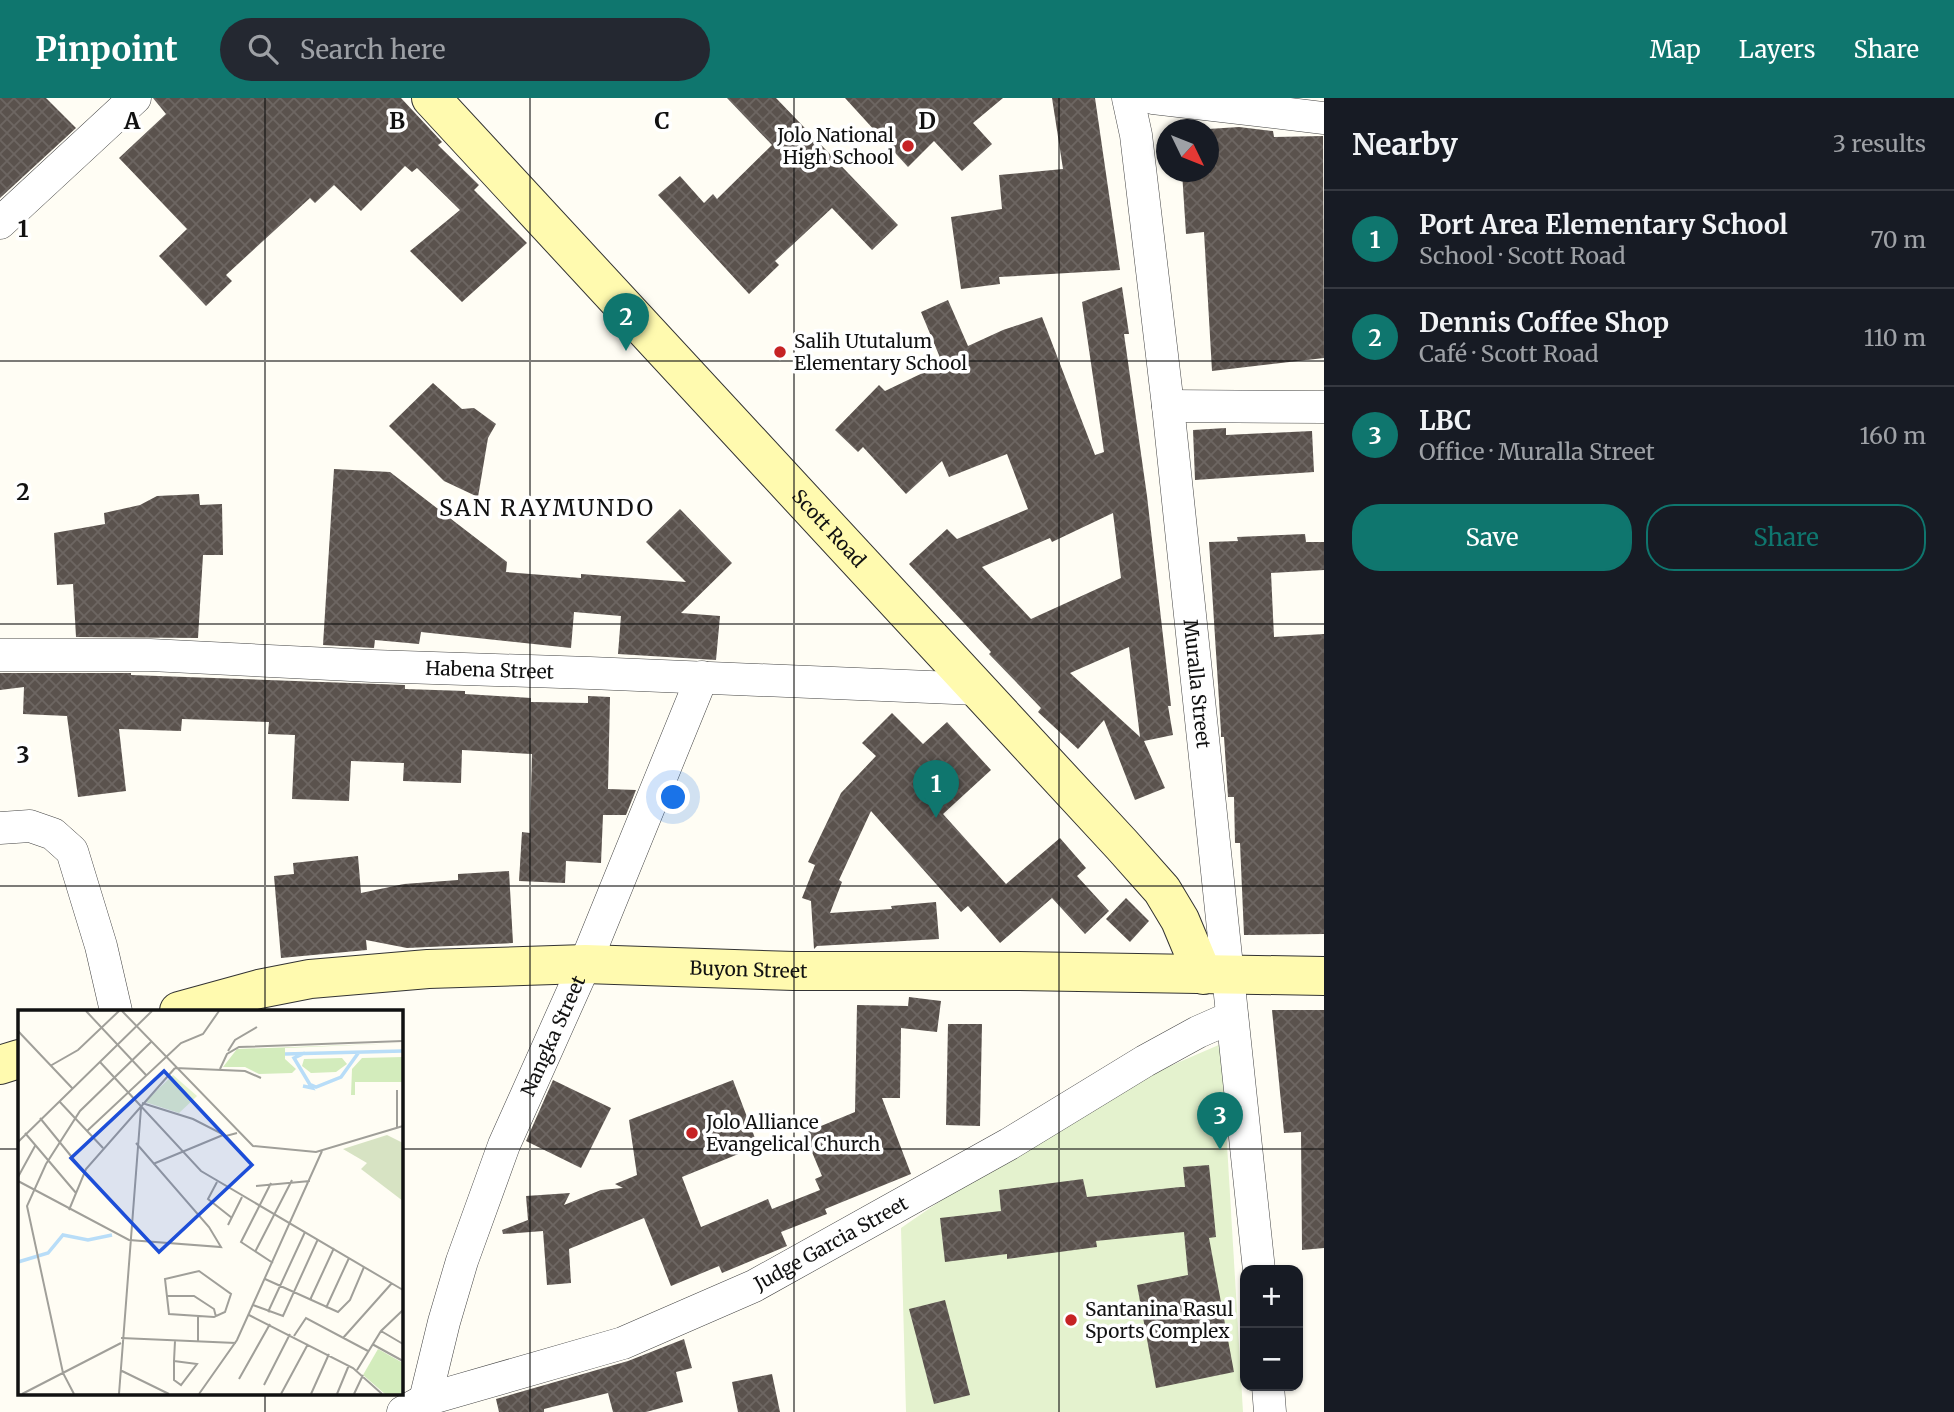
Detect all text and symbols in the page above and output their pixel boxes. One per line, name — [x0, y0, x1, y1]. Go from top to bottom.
search box — [220, 18, 710, 81]
text: Pinpoint — [35, 29, 178, 70]
icon: search — [244, 30, 282, 68]
text: Search here — [300, 33, 446, 66]
text: Map — [1650, 34, 1701, 65]
text: Layers — [1739, 34, 1815, 65]
text: Share — [1853, 34, 1919, 65]
text: A — [123, 106, 141, 135]
text: B — [389, 106, 405, 135]
text: C — [654, 106, 670, 135]
text: D — [918, 106, 936, 135]
north arrow — [1156, 119, 1219, 182]
place label: Jolo National High School — [776, 123, 894, 169]
text: Nearby — [1352, 125, 1458, 163]
text: 3 results — [1833, 129, 1926, 158]
marker: Jolo National High School — [900, 138, 916, 154]
text: Port Area Elementary School — [1419, 208, 1788, 241]
text: 1 — [18, 214, 29, 243]
text: 1 — [1370, 225, 1380, 254]
text: 70 m — [1870, 225, 1926, 254]
text: School · Scott Road — [1419, 241, 1626, 270]
pin: 2 — [603, 293, 649, 351]
text: Dennis Coffee Shop — [1419, 306, 1669, 339]
text: 2 — [1368, 323, 1382, 352]
text: 110 m — [1864, 323, 1926, 352]
place label: Salih Ututalum Elementary School — [794, 329, 967, 375]
text: Café · Scott Road — [1419, 339, 1599, 368]
marker: Salih Ututalum Elementary School — [772, 344, 788, 360]
text: LBC — [1419, 404, 1472, 437]
text: 3 — [1368, 421, 1382, 450]
text: 160 m — [1860, 421, 1926, 450]
text: Office · Muralla Street — [1419, 437, 1655, 466]
text: 2 — [16, 477, 30, 506]
street label: Scott Road — [787, 484, 871, 572]
district label: SAN RAYMUNDO — [439, 493, 655, 522]
button: Save — [1352, 504, 1632, 571]
button: Share — [1646, 504, 1926, 571]
street label: Muralla Street — [1179, 618, 1216, 750]
street label: Habena Street — [425, 656, 555, 684]
text: 3 — [16, 740, 30, 769]
pin: 1 — [913, 760, 959, 818]
your location — [656, 780, 690, 814]
street label: Buyon Street — [689, 956, 808, 983]
street label: Nangka Street — [516, 971, 591, 1100]
inset map — [18, 1010, 402, 1394]
pin: 3 — [1197, 1092, 1243, 1150]
place label: Jolo Alliance Evangelical Church — [705, 1110, 881, 1156]
marker: Jolo Alliance Evangelical Church — [684, 1125, 700, 1141]
street label: Judge Garcia Street — [749, 1191, 912, 1296]
map controls — [1240, 1265, 1303, 1391]
button: + — [1240, 1265, 1303, 1328]
place label: Santanina Rasul Sports Complex — [1085, 1297, 1233, 1343]
marker: Santanina Rasul Sports Complex — [1063, 1312, 1079, 1328]
button: − — [1240, 1328, 1303, 1391]

